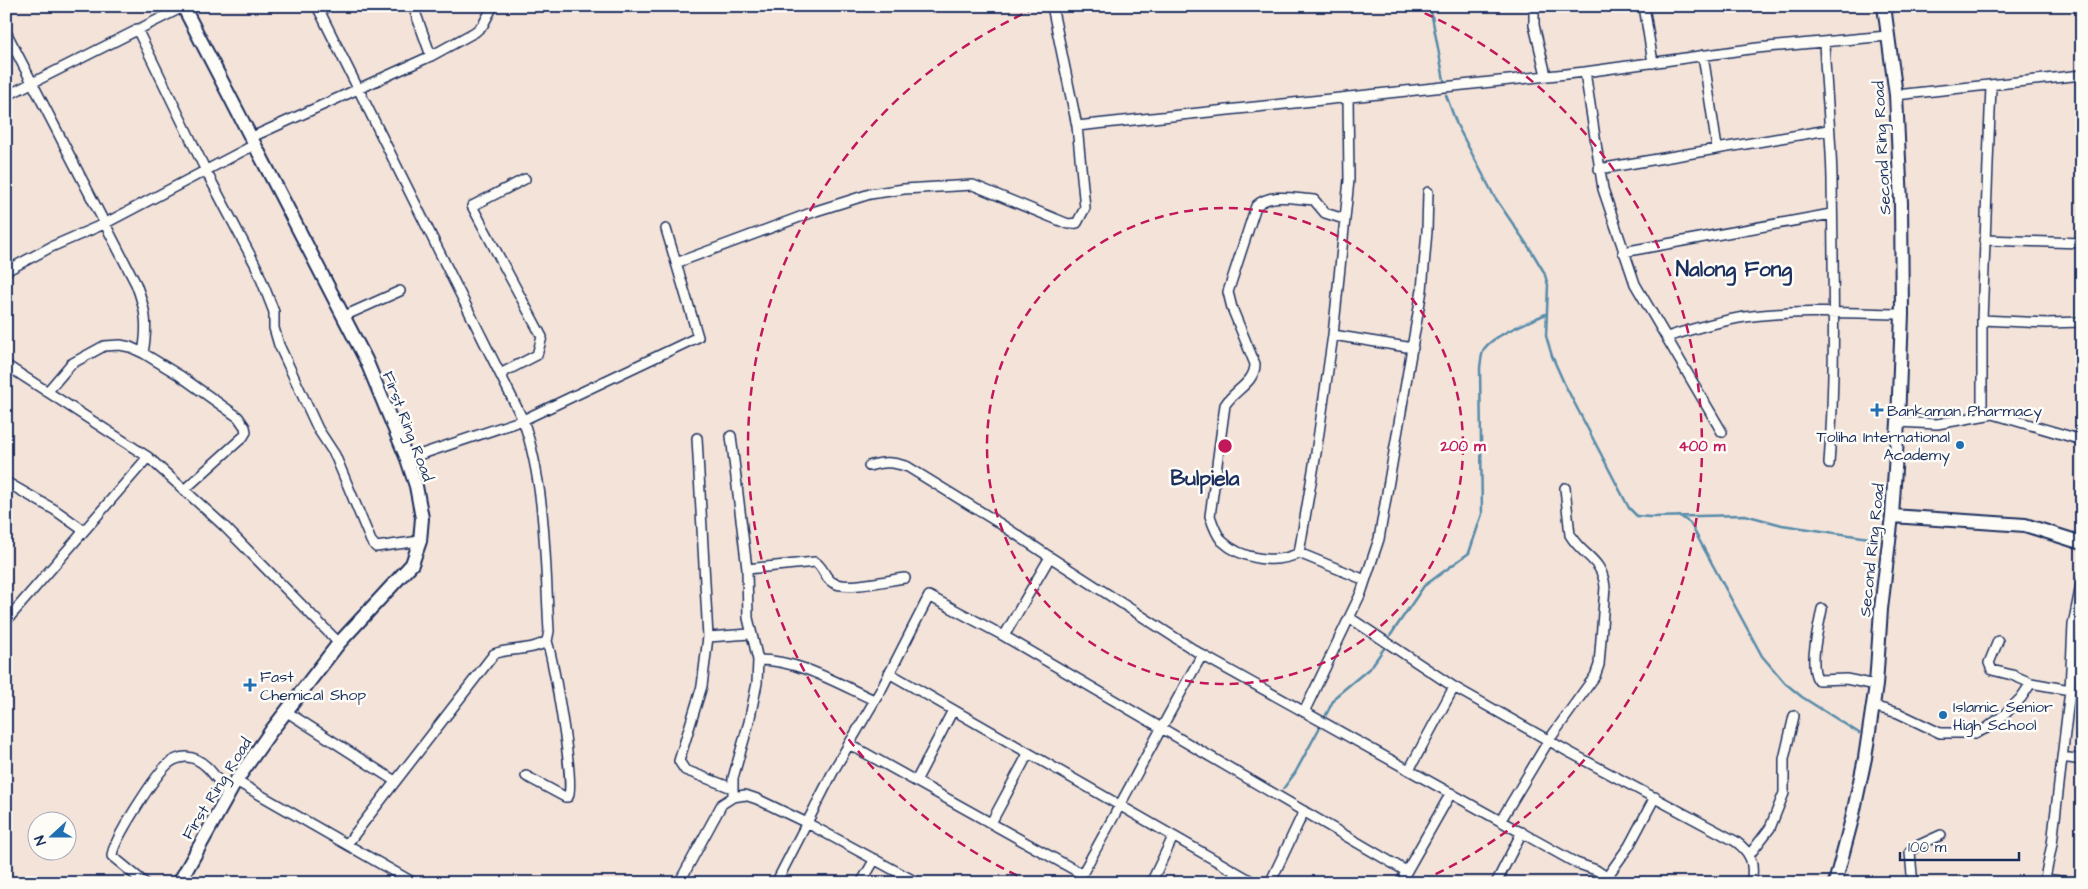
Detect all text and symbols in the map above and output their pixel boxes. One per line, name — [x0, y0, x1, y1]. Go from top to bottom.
street label: Second Ring Road — [1868, 80, 1897, 215]
district label: Nalong Fong — [1676, 255, 1792, 286]
street label: First Ring Road — [376, 368, 439, 485]
place label: Bankaman Pharmacy — [1887, 400, 2042, 423]
marker: Bankaman Pharmacy — [1871, 404, 1883, 416]
place label: Toliha International Academy — [1817, 426, 1950, 467]
text: 200 m — [1439, 436, 1486, 457]
text: 400 m — [1679, 436, 1726, 457]
centre of rings — [1216, 437, 1234, 455]
marker: Toliha International Academy — [1954, 439, 1966, 451]
district label: Bulpiela — [1170, 464, 1240, 494]
street label: Second Ring Road — [1854, 482, 1891, 618]
place label: Fast Chemical Shop — [260, 666, 366, 706]
marker: Fast Chemical Shop — [244, 679, 256, 691]
place label: Islamic Senior High School — [1953, 696, 2053, 737]
marker: Islamic Senior High School — [1937, 709, 1949, 721]
street label: First Ring Road — [177, 733, 258, 844]
north arrow — [28, 812, 78, 862]
scale bar — [1900, 829, 2019, 861]
text: N — [30, 832, 52, 848]
text: 100 m — [1908, 837, 1947, 858]

